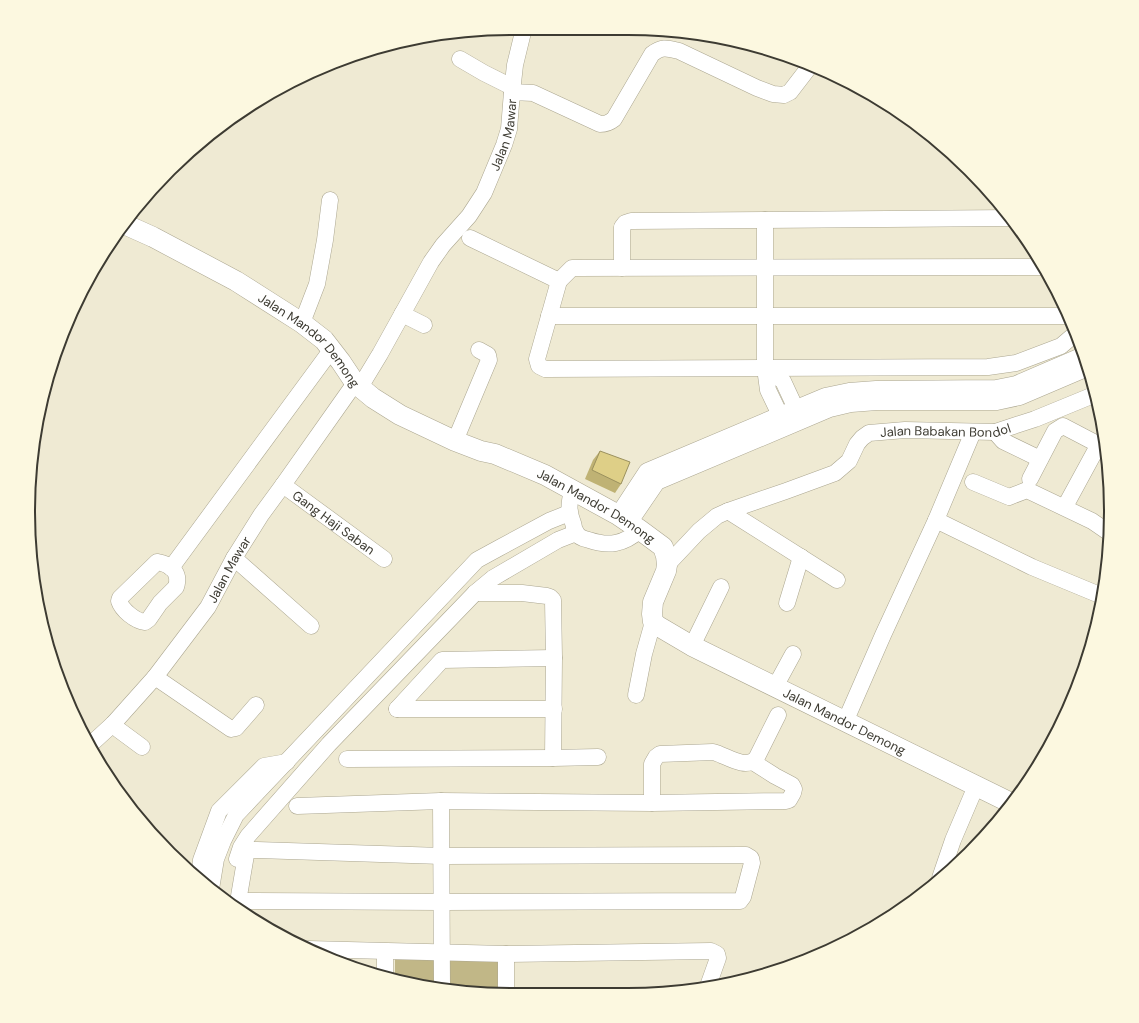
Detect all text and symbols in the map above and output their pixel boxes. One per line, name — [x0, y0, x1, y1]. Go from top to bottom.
street label: Jalan Mawar — [486, 98, 520, 173]
street label: Jalan Mandor Demong — [255, 289, 364, 391]
street label: Jalan Babakan Bondol — [879, 419, 1013, 441]
street label: Jalan Mandor Demong — [535, 464, 659, 547]
street label: Gang Haji Saban — [289, 486, 378, 558]
street label: Jalan Mawar — [203, 533, 254, 606]
street label: Jalan Mandor Demong — [780, 684, 909, 758]

